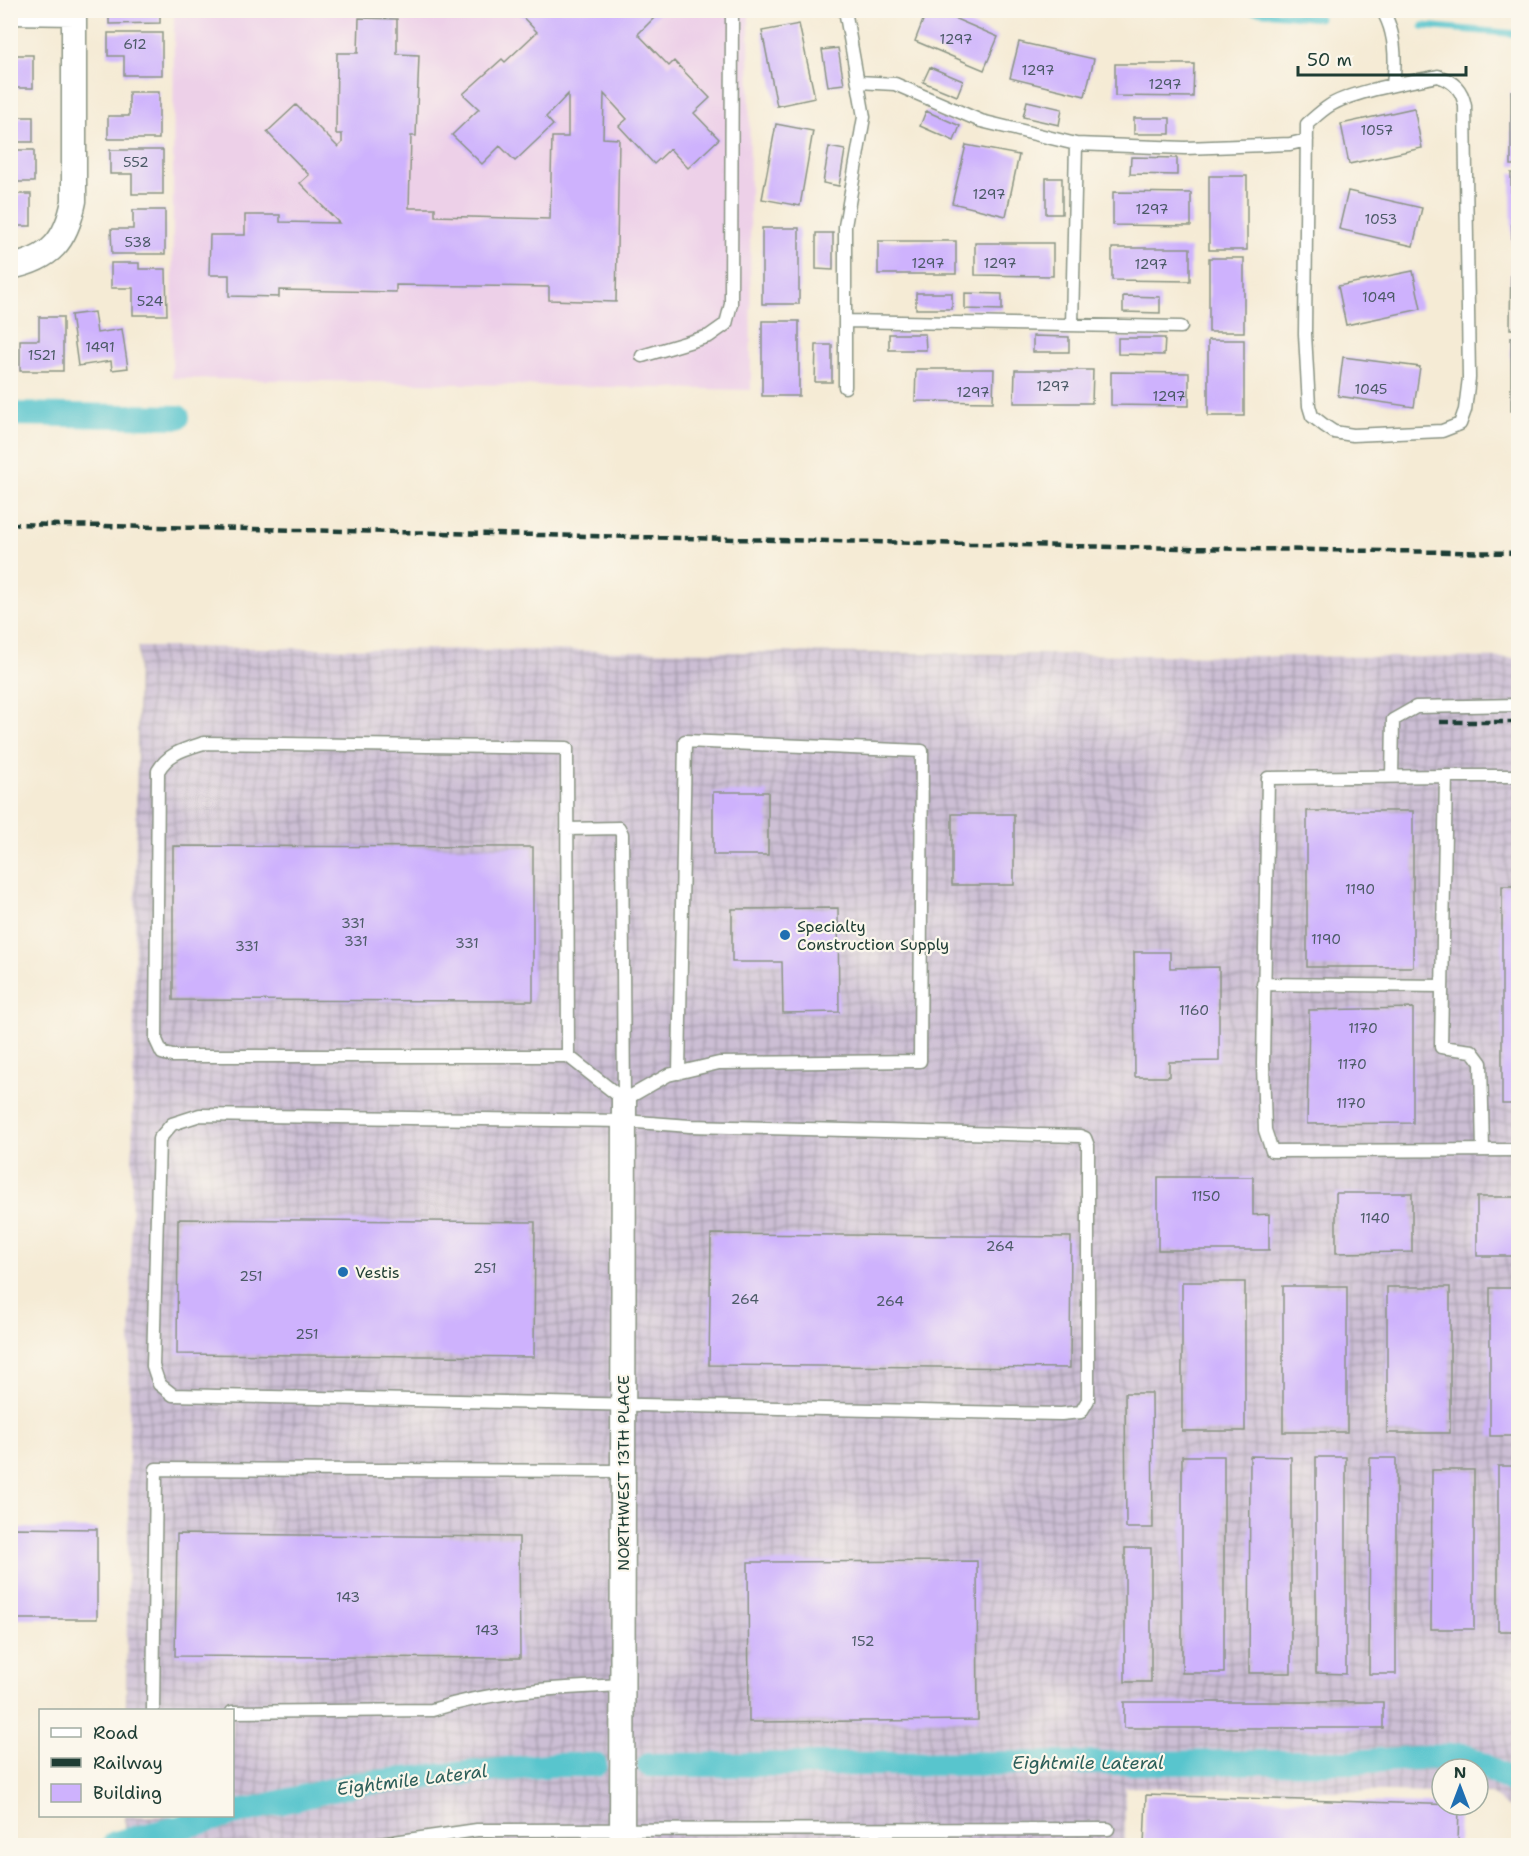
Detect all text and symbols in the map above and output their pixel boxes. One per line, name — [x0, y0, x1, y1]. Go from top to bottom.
house number: 1297 — [940, 30, 972, 48]
house number: 612 — [123, 35, 147, 53]
scale bar — [1298, 39, 1466, 77]
text: 50 m — [1307, 48, 1352, 72]
house number: 1297 — [1022, 61, 1054, 79]
house number: 1297 — [1149, 75, 1181, 93]
house number: 1057 — [1361, 121, 1393, 139]
house number: 552 — [123, 153, 149, 171]
house number: 1297 — [973, 185, 1005, 203]
house number: 1297 — [1136, 200, 1168, 218]
house number: 1053 — [1365, 210, 1397, 228]
house number: 538 — [124, 233, 152, 251]
house number: 1297 — [912, 254, 944, 272]
house number: 1297 — [984, 254, 1016, 272]
house number: 1297 — [1135, 255, 1167, 273]
house number: 1049 — [1362, 288, 1396, 306]
house number: 524 — [137, 292, 163, 310]
house number: 1491 — [85, 338, 115, 356]
house number: 1521 — [28, 346, 56, 364]
house number: 1297 — [1037, 377, 1069, 395]
house number: 1045 — [1355, 380, 1387, 398]
house number: 1297 — [957, 383, 989, 401]
house number: 1297 — [1153, 387, 1185, 405]
house number: 1190 — [1345, 880, 1375, 898]
house number: 331 — [341, 914, 365, 932]
place label: Specialty Construction Supply — [797, 916, 949, 955]
marker: Specialty Construction Supply — [778, 928, 792, 942]
house number: 1190 — [1311, 930, 1341, 948]
house number: 331 — [344, 932, 368, 950]
house number: 331 — [455, 934, 479, 952]
house number: 331 — [235, 937, 259, 955]
house number: 1160 — [1179, 1001, 1209, 1019]
house number: 1170 — [1348, 1019, 1378, 1037]
house number: 1170 — [1337, 1055, 1367, 1073]
house number: 1170 — [1336, 1094, 1366, 1112]
house number: 1150 — [1191, 1187, 1221, 1205]
house number: 1140 — [1360, 1209, 1390, 1227]
house number: 264 — [986, 1237, 1014, 1255]
house number: 251 — [473, 1259, 497, 1277]
place label: Vestis — [355, 1262, 400, 1283]
marker: Vestis — [336, 1265, 350, 1279]
house number: 251 — [239, 1267, 263, 1285]
house number: 264 — [731, 1290, 759, 1308]
house number: 264 — [876, 1292, 904, 1310]
house number: 251 — [295, 1325, 319, 1343]
street label: NORTHWEST 13TH PLACE — [613, 1375, 634, 1571]
house number: 143 — [336, 1588, 360, 1606]
house number: 143 — [475, 1621, 499, 1639]
house number: 152 — [851, 1632, 875, 1650]
legend — [39, 1709, 234, 1817]
text: Road — [93, 1721, 138, 1745]
text: Railway — [93, 1751, 163, 1775]
water label: Eightmile Lateral — [1012, 1751, 1164, 1775]
north arrow — [1430, 1757, 1490, 1817]
water label: Eightmile Lateral — [335, 1759, 489, 1801]
text: N — [1454, 1762, 1466, 1783]
text: Building — [93, 1781, 162, 1805]

